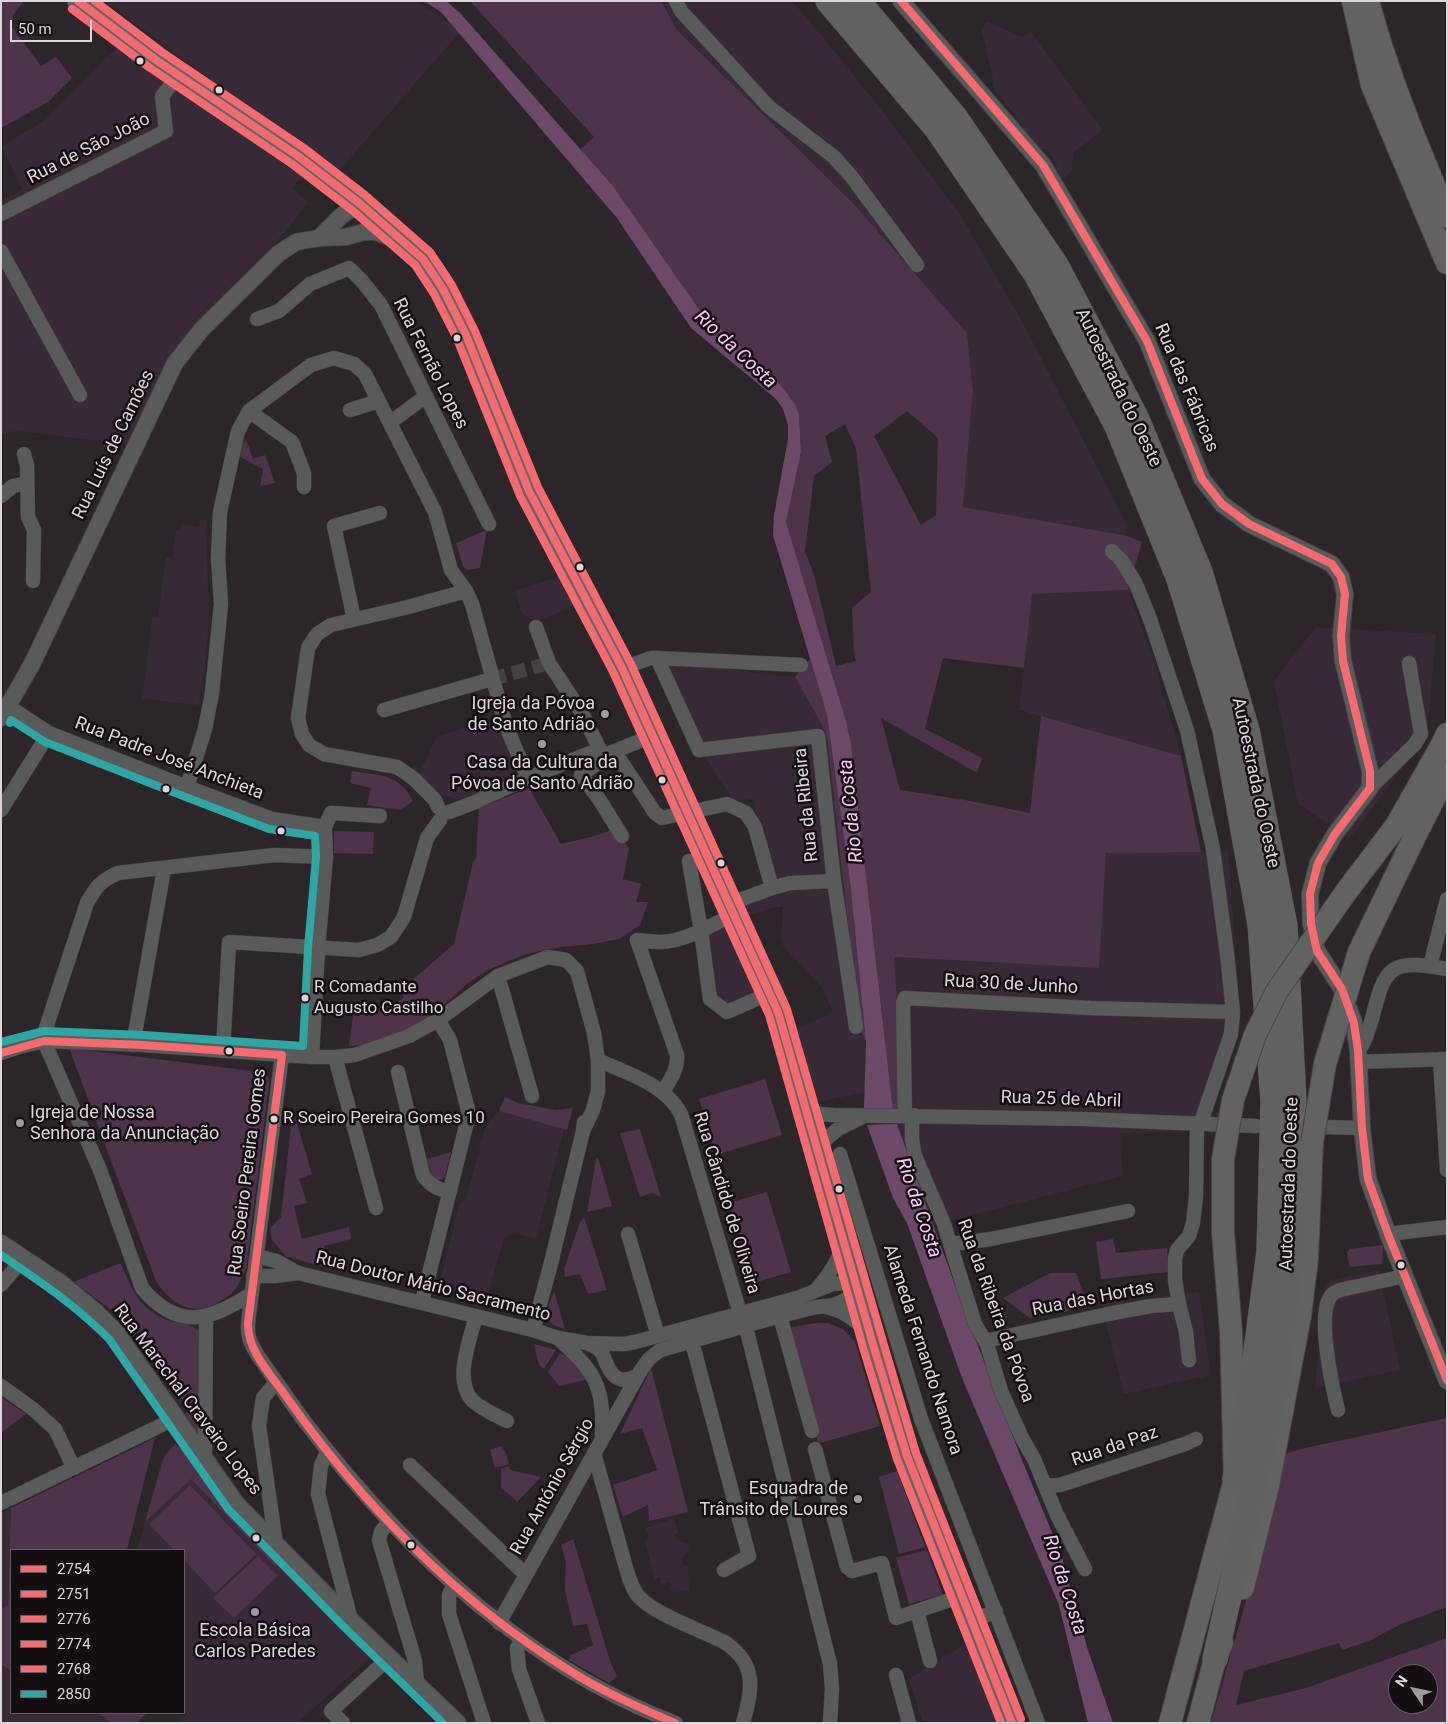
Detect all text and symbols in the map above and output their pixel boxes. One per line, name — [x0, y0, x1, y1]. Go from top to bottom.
scale bar — [12, 10, 95, 42]
text: 50 m — [18, 20, 52, 38]
unlabelled marker — [135, 56, 145, 66]
unlabelled marker — [214, 85, 224, 95]
street label: Rua de São João — [24, 109, 154, 189]
street label: Rua Fernão Lopes — [388, 295, 472, 433]
street label: Autoestrada do Oeste — [1070, 305, 1166, 471]
water label: Rio da Costa — [689, 306, 781, 394]
street label: Rua das Fábricas — [1149, 320, 1223, 456]
unlabelled marker — [452, 333, 462, 343]
street label: Rua Luís de Camões — [69, 367, 159, 523]
unlabelled marker — [575, 562, 585, 572]
place label: Igreja da Póvoa de Santo Adrião — [468, 693, 595, 736]
street label: Autoestrada do Oeste — [1226, 696, 1284, 870]
marker: Igreja da Póvoa de Santo Adrião — [599, 708, 611, 720]
street label: Rua Padre José Anchieta — [72, 713, 266, 805]
marker: Casa da Cultura da Póvoa de Santo Adrião — [536, 738, 548, 750]
street label: Rua da Ribeira — [790, 747, 824, 863]
place label: Casa da Cultura da Póvoa de Santo Adrião — [451, 752, 633, 794]
water label: Rio da Costa — [835, 758, 869, 864]
unlabelled marker — [657, 775, 667, 785]
unlabelled marker — [161, 784, 171, 794]
unlabelled marker — [276, 826, 286, 836]
unlabelled marker — [716, 858, 726, 868]
street label: Rua 30 de Junho — [943, 971, 1079, 999]
place label: R Comadante Augusto Castilho — [314, 978, 443, 1018]
marker: R Comadante Augusto Castilho — [300, 993, 310, 1003]
unlabelled marker — [224, 1046, 234, 1056]
street label: Rua Soeiro Pereira Gomes — [225, 1067, 271, 1277]
street label: Rua 25 de Abril — [1000, 1087, 1122, 1113]
street label: Autoestrada do Oeste — [1276, 1097, 1304, 1271]
place label: Igreja de Nossa Senhora da Anunciação — [30, 1102, 219, 1144]
place label: R Soeiro Pereira Gomes 10 — [283, 1109, 485, 1129]
street label: Rua Cândido de Oliveira — [688, 1109, 764, 1297]
marker: R Soeiro Pereira Gomes 10 — [269, 1114, 279, 1124]
marker: Igreja de Nossa Senhora da Anunciação — [14, 1117, 26, 1129]
water label: Rio da Costa — [890, 1155, 946, 1261]
unlabelled marker — [834, 1184, 844, 1194]
street label: Rua da Ribeira da Póvoa — [952, 1216, 1038, 1406]
street label: Alameda Fernando Namora — [878, 1242, 966, 1458]
street label: Rua Doutor Mário Sacramento — [313, 1247, 553, 1327]
unlabelled marker — [1396, 1260, 1406, 1270]
street label: Rua das Hortas — [1030, 1277, 1156, 1321]
street label: Rua Marechal Craveiro Lopes — [108, 1300, 266, 1500]
street label: Rua António Sérgio — [506, 1415, 600, 1559]
street label: Rua da Paz — [1069, 1422, 1161, 1472]
place label: Esquadra de Trânsito de Loures — [700, 1478, 848, 1520]
marker: Esquadra de Trânsito de Loures — [852, 1493, 864, 1505]
water label: Rio da Costa — [1037, 1532, 1091, 1638]
unlabelled marker — [251, 1533, 261, 1543]
unlabelled marker — [406, 1540, 416, 1550]
legend — [10, 1549, 185, 1714]
text: 2754 — [57, 1560, 91, 1578]
text: 2751 — [57, 1585, 91, 1603]
marker: Escola Básica Carlos Paredes — [249, 1606, 261, 1618]
text: 2776 — [57, 1610, 91, 1628]
place label: Escola Básica Carlos Paredes — [194, 1620, 316, 1662]
text: 2774 — [57, 1635, 91, 1653]
text: 2768 — [57, 1660, 91, 1678]
north arrow — [1388, 1664, 1438, 1714]
text: N — [1392, 1673, 1411, 1690]
text: 2850 — [57, 1685, 91, 1703]

